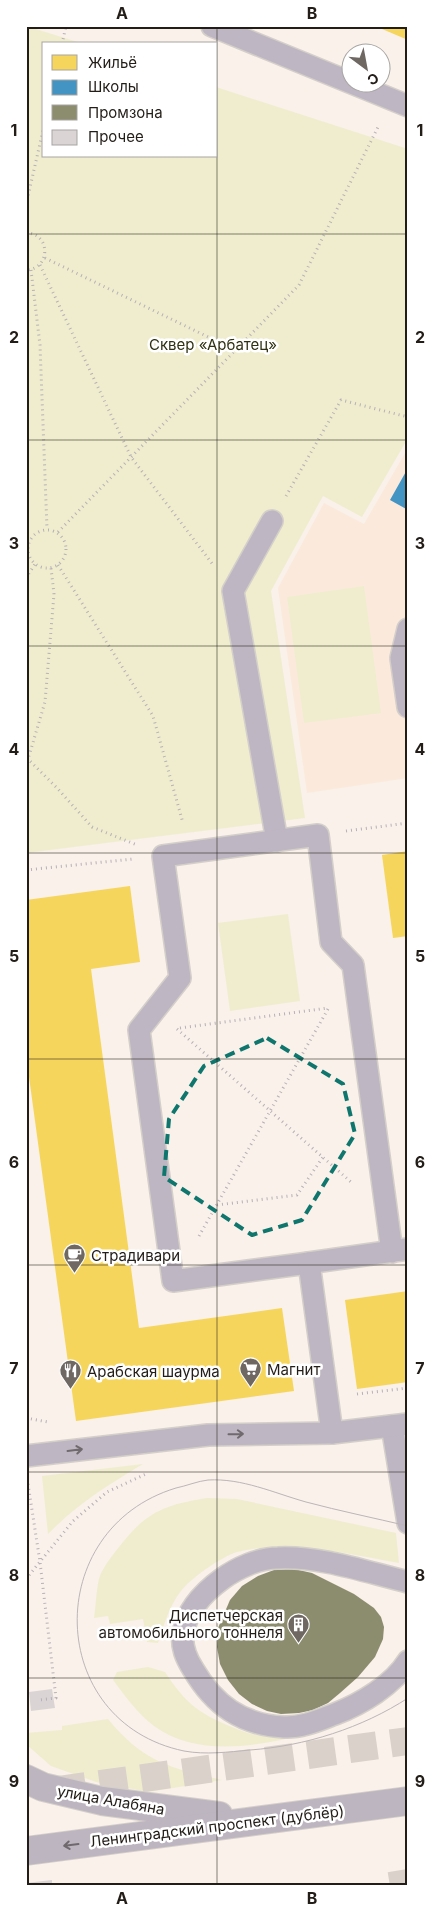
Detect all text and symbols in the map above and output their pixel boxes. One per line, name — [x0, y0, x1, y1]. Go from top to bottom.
text: A — [116, 3, 128, 23]
text: B — [307, 3, 317, 23]
legend — [42, 42, 218, 158]
north arrow — [342, 42, 392, 92]
text: Жильё — [88, 53, 137, 72]
text: С — [364, 69, 382, 89]
text: Школы — [88, 77, 139, 96]
text: Промзона — [88, 103, 163, 122]
text: 1 — [11, 120, 17, 140]
text: 1 — [417, 120, 423, 140]
text: Прочее — [88, 127, 144, 146]
text: 2 — [9, 327, 19, 347]
text: 2 — [415, 327, 425, 347]
park label: Сквер «Арбатец» — [149, 335, 277, 354]
text: 3 — [9, 533, 19, 553]
text: 3 — [415, 533, 425, 553]
text: 4 — [9, 739, 20, 759]
text: 4 — [415, 739, 426, 759]
text: 5 — [9, 946, 19, 966]
text: 5 — [415, 946, 425, 966]
text: 6 — [9, 1152, 19, 1172]
text: 6 — [415, 1152, 425, 1172]
cafe icon: Страдивари — [63, 1243, 87, 1274]
place label: Страдивари — [91, 1246, 180, 1265]
supermarket icon: Магнит — [239, 1357, 263, 1388]
text: 7 — [9, 1358, 19, 1378]
text: 7 — [415, 1358, 425, 1378]
restaurant icon: Арабская шаурма — [59, 1359, 83, 1390]
place label: Магнит — [267, 1360, 320, 1379]
place label: Арабская шаурма — [87, 1362, 220, 1381]
one-way arrow — [228, 1430, 244, 1439]
one-way arrow — [66, 1445, 82, 1455]
text: 8 — [9, 1565, 19, 1585]
text: 8 — [415, 1565, 425, 1585]
place label: Диспетчерская автомобильного тоннеля — [99, 1606, 283, 1642]
building icon: Диспетчерская автомобильного тоннеля — [287, 1612, 311, 1643]
text: 9 — [9, 1771, 19, 1791]
text: 9 — [415, 1771, 425, 1791]
street label: улица Алабяна — [56, 1781, 166, 1819]
street label: Ленинградский проспект (дублёр) — [89, 1801, 345, 1851]
one-way arrow — [63, 1840, 79, 1850]
text: A — [116, 1888, 128, 1908]
text: B — [307, 1888, 317, 1908]

